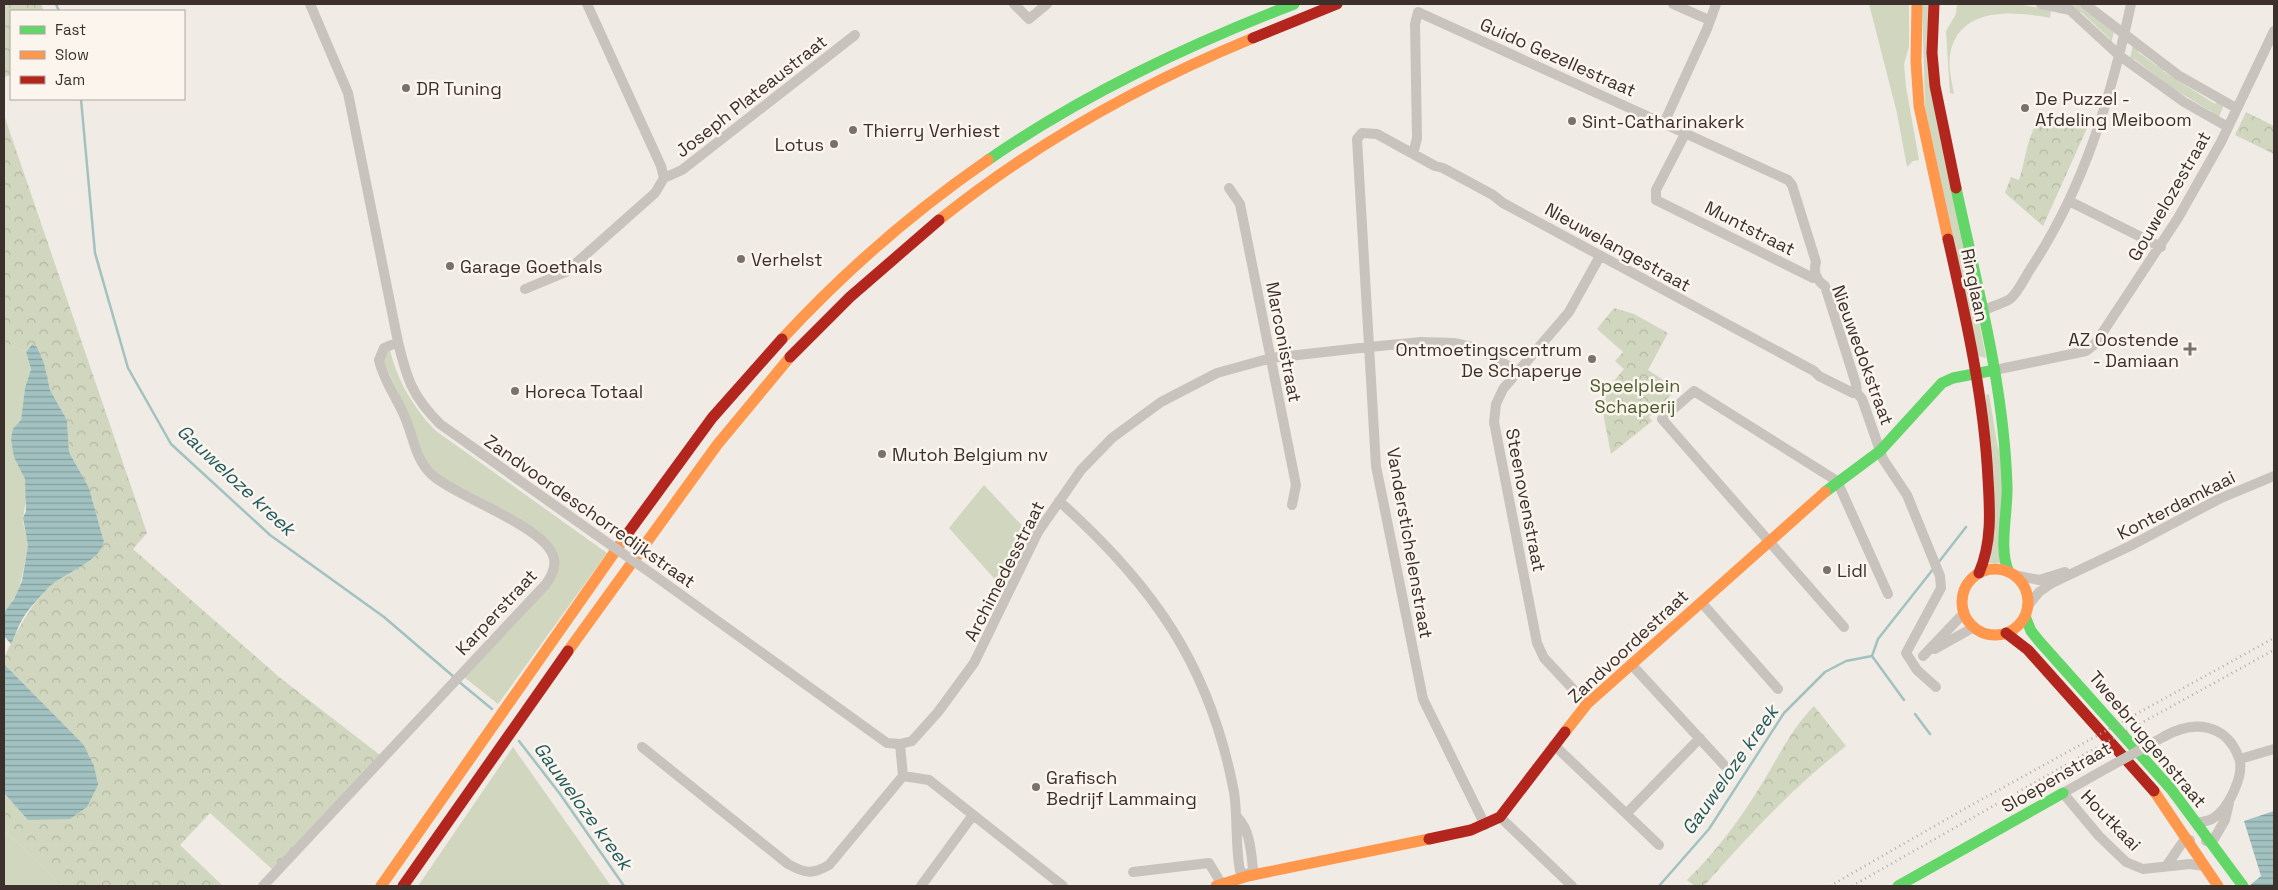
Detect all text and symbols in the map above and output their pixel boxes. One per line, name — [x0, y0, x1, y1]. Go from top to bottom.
legend — [10, 10, 185, 100]
street label: Guido Gezellestraat — [1476, 12, 1640, 102]
text: Fast — [55, 20, 86, 39]
street label: Joseph Plateaustraat — [671, 30, 831, 162]
text: Slow — [55, 45, 89, 64]
text: Jam — [55, 70, 85, 89]
place label: DR Tuning — [416, 77, 502, 100]
marker: DR Tuning — [400, 82, 412, 94]
place label: De Puzzel - Afdeling Meiboom — [2035, 87, 2192, 131]
marker: De Puzzel - Afdeling Meiboom — [2019, 102, 2031, 114]
place label: Sint-Catharinakerk — [1582, 110, 1745, 133]
marker: Sint-Catharinakerk — [1566, 115, 1578, 127]
place label: Thierry Verhiest — [863, 119, 1000, 142]
marker: Thierry Verhiest — [847, 124, 859, 136]
street label: Gouwelozestraat — [2122, 127, 2216, 265]
place label: Lotus — [775, 133, 824, 156]
marker: Lotus — [828, 138, 840, 150]
street label: Muntstraat — [1701, 195, 1799, 261]
street label: Nieuwelangestraat — [1541, 197, 1695, 297]
street label: Ringlaan — [1956, 246, 1994, 324]
place label: Verhelst — [751, 248, 823, 271]
marker: Verhelst — [735, 253, 747, 265]
place label: Garage Goethals — [460, 255, 603, 278]
marker: Garage Goethals — [444, 260, 456, 272]
street label: Marconistraat — [1261, 280, 1307, 404]
street label: Nieuwedokstraat — [1827, 282, 1899, 428]
place label: AZ Oostende - Damiaan — [2068, 328, 2179, 372]
place label: Ontmoetingscentrum De Schaperye — [1395, 338, 1582, 382]
marker: AZ Oostende - Damiaan — [2183, 342, 2197, 356]
marker: Ontmoetingscentrum De Schaperye — [1586, 353, 1598, 365]
park label: Speelplein Schaperij — [1590, 374, 1680, 418]
place label: Horeca Totaal — [525, 380, 643, 403]
marker: Horeca Totaal — [509, 385, 521, 397]
water label: Gauweloze kreek — [172, 419, 302, 543]
street label: Steenovenstraat — [1501, 426, 1551, 574]
street label: Zandvoordeschorredijkstraat — [480, 429, 700, 593]
place label: Mutoh Belgium nv — [892, 443, 1048, 466]
street label: Vanderstichelenstraat — [1382, 446, 1438, 640]
marker: Mutoh Belgium nv — [876, 448, 888, 460]
street label: Konterdamkaai — [2113, 465, 2239, 545]
street label: Archimedesstraat — [959, 497, 1049, 645]
place label: Lidl — [1837, 559, 1867, 582]
street label: Karperstraat — [450, 564, 542, 660]
marker: Lidl — [1821, 564, 1833, 576]
street label: Zandvoordestraat — [1563, 584, 1693, 708]
street label: Tweebruggenstraat — [2084, 666, 2212, 812]
water label: Gauweloze kreek — [1676, 698, 1786, 840]
street label: Sloepenstraat — [1997, 736, 2115, 818]
water label: Gauweloze kreek — [528, 737, 640, 877]
place label: Grafisch Bedrijf Lammaing — [1046, 766, 1197, 810]
marker: Grafisch Bedrijf Lammaing — [1030, 781, 1042, 793]
street label: Houtkaai — [2076, 784, 2146, 856]

